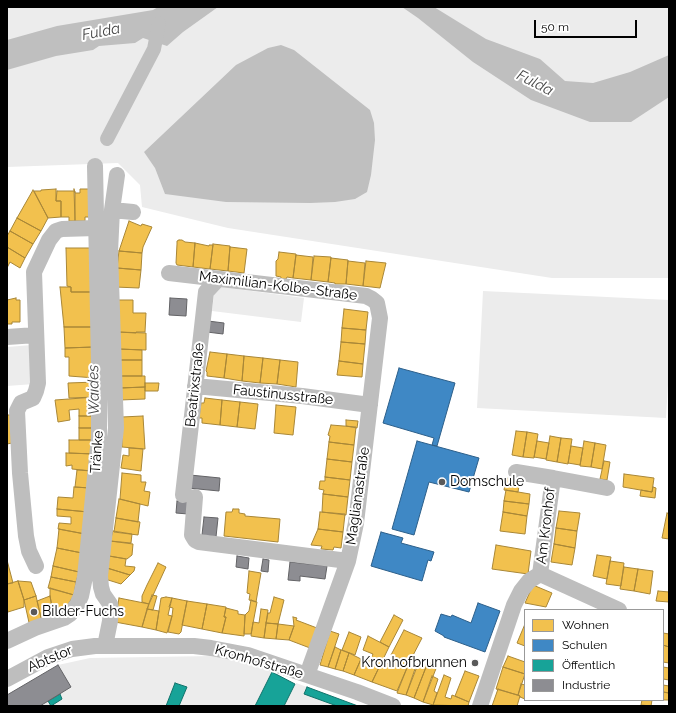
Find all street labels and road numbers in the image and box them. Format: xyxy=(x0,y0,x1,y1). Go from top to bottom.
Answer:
street label: Maximilian-Kolbe-Straße xyxy=(198,268,358,304)
street label: Beatrixstraße xyxy=(182,342,208,428)
street label: Faustinusstraße xyxy=(232,381,334,409)
street label: Tränke xyxy=(87,430,107,474)
street label: Maglianastraße xyxy=(343,446,373,546)
street label: Am Kronhof xyxy=(533,487,559,565)
street label: Kronhofstraße xyxy=(213,641,305,683)
street label: Abtstor xyxy=(25,642,75,676)

